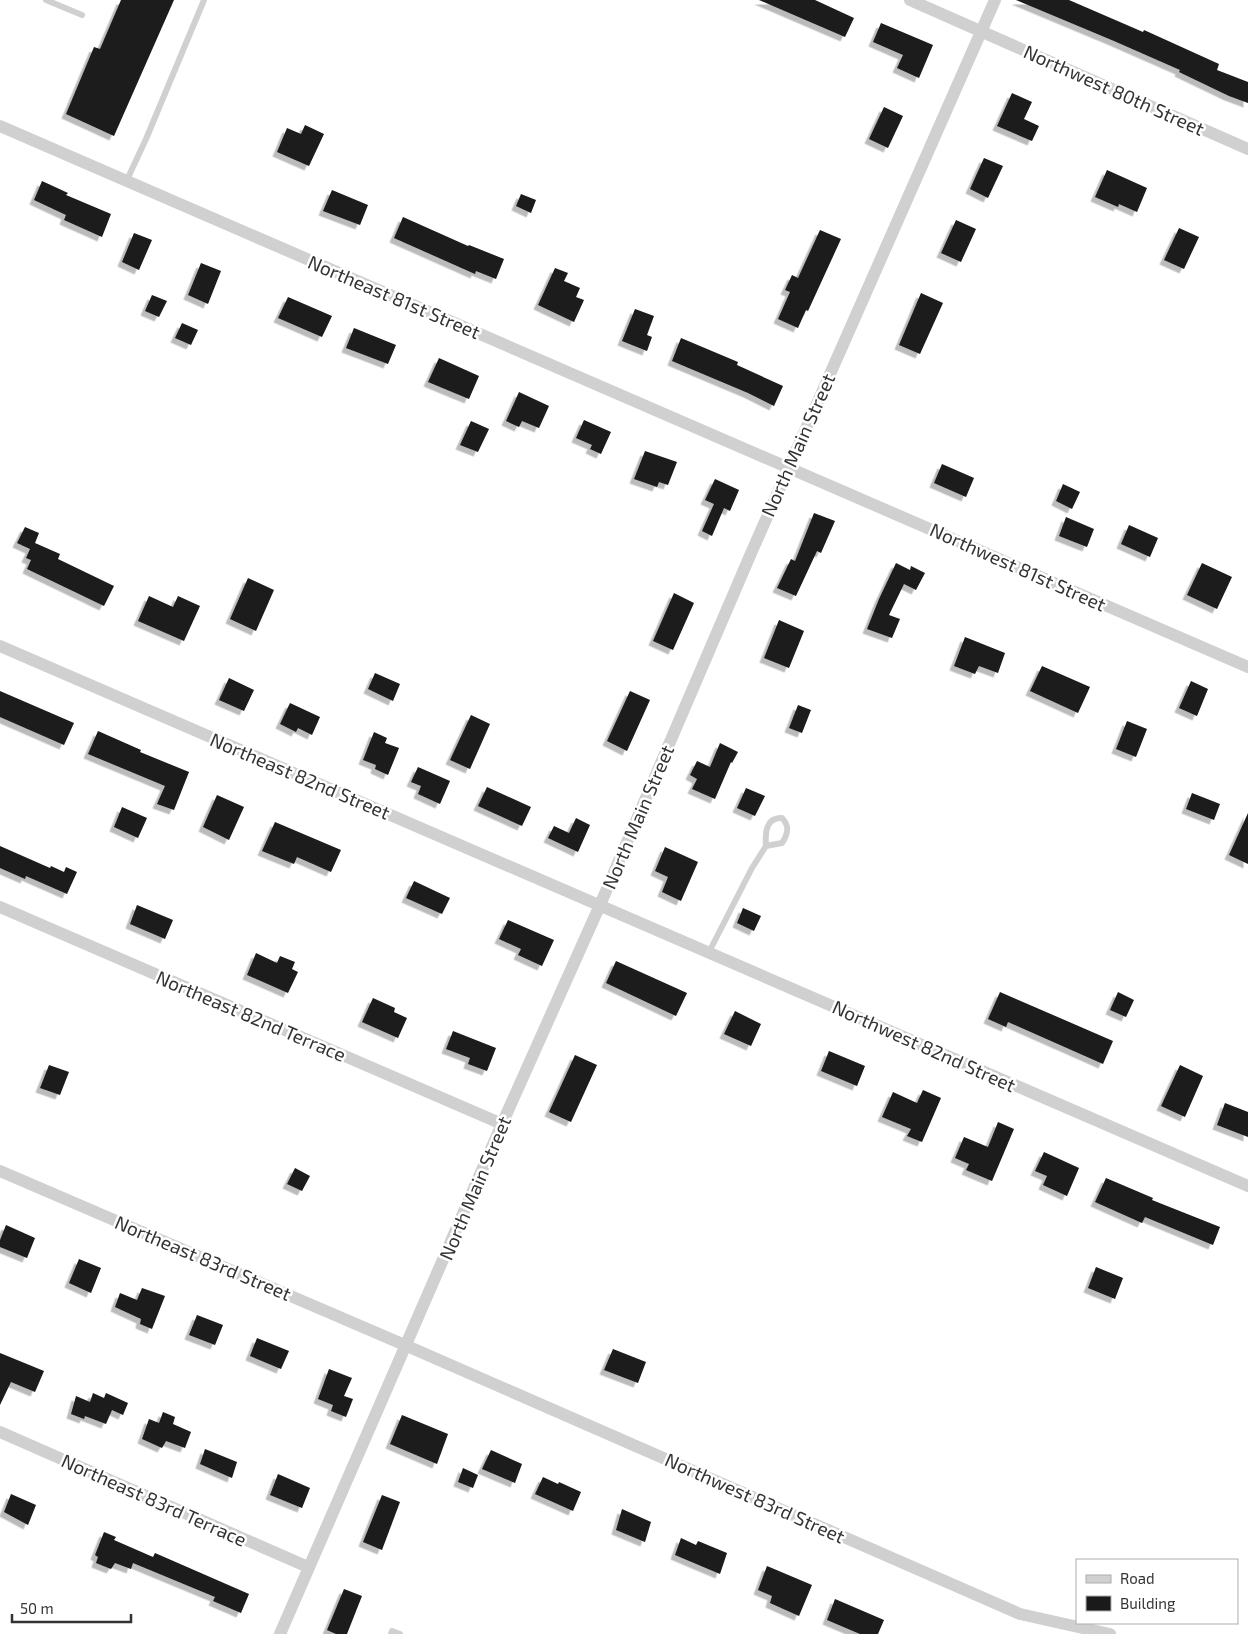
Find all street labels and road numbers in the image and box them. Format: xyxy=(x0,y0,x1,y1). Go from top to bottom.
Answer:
street label: Northwest 80th Street xyxy=(1020,39,1208,140)
street label: Northeast 81st Street xyxy=(305,250,484,343)
street label: North Main Street xyxy=(756,370,839,520)
street label: Northwest 81st Street xyxy=(927,517,1110,616)
street label: Northeast 82nd Street xyxy=(207,727,394,824)
street label: North Main Street xyxy=(597,741,678,892)
street label: Northeast 82nd Terrace xyxy=(153,965,350,1066)
street label: Northwest 82nd Street xyxy=(829,995,1019,1096)
street label: North Main Street xyxy=(434,1112,515,1263)
street label: Northeast 83rd Street xyxy=(112,1210,295,1305)
street label: Northwest 83rd Street xyxy=(662,1447,849,1548)
street label: Northeast 83rd Terrace xyxy=(58,1448,250,1551)

